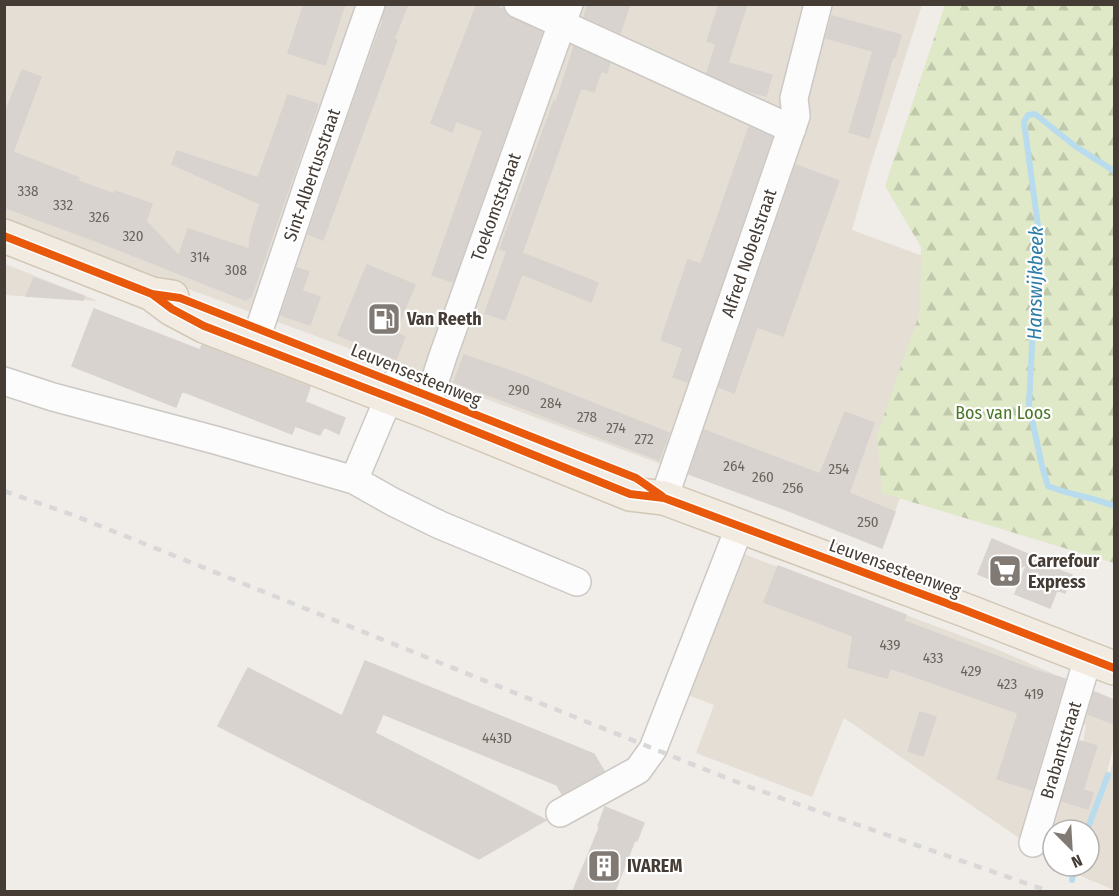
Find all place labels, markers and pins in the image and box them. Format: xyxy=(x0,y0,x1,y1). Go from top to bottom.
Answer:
fuel station icon: Van Reeth xyxy=(366,301,402,337)
place label: Van Reeth xyxy=(406,308,482,330)
place label: Carrefour Express xyxy=(1028,550,1100,593)
supermarket icon: Carrefour Express xyxy=(987,553,1023,589)
building icon: IVAREM xyxy=(586,848,622,884)
place label: IVAREM xyxy=(627,855,682,877)

